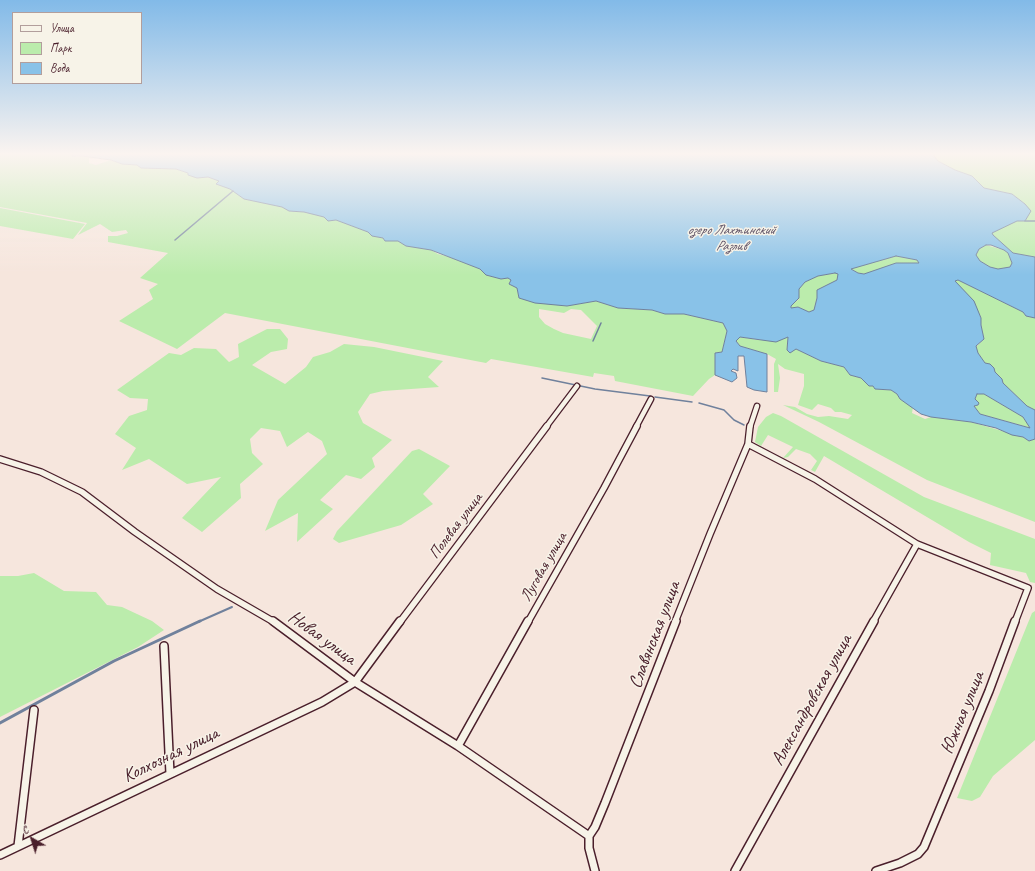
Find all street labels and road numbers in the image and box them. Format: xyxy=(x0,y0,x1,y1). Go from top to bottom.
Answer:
street label: Полевая улица xyxy=(425,489,487,563)
street label: Луговая улица xyxy=(516,529,572,605)
street label: Славянская улица xyxy=(624,578,686,692)
street label: Новая улица xyxy=(284,606,360,670)
street label: Александровская улица xyxy=(767,630,857,770)
street label: Южная улица xyxy=(936,669,990,757)
street label: Колхозная улица xyxy=(119,722,223,788)

